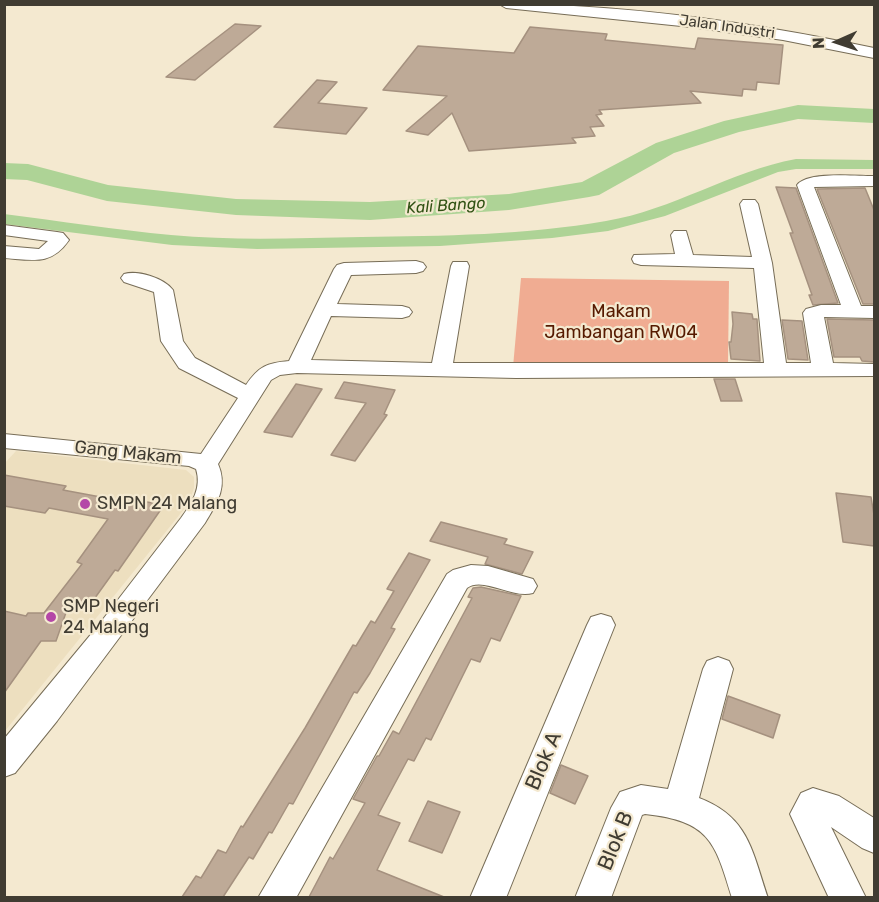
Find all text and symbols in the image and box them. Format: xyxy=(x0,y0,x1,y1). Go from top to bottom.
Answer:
street label: Jalan Industri xyxy=(678,11,776,43)
north arrow xyxy=(807,12,867,72)
text: N xyxy=(809,37,828,49)
water label: Kali Bango xyxy=(406,194,486,218)
park label: Makam Jambangan RW04 xyxy=(544,301,698,344)
street label: Gang Makam xyxy=(73,437,183,469)
place label: SMPN 24 Malang xyxy=(97,493,237,515)
marker: SMPN 24 Malang xyxy=(78,497,92,511)
place label: SMP Negeri 24 Malang xyxy=(63,596,159,638)
marker: SMP Negeri 24 Malang xyxy=(44,610,58,624)
street label: Blok A xyxy=(520,728,568,794)
street label: Blok B xyxy=(593,808,639,874)

